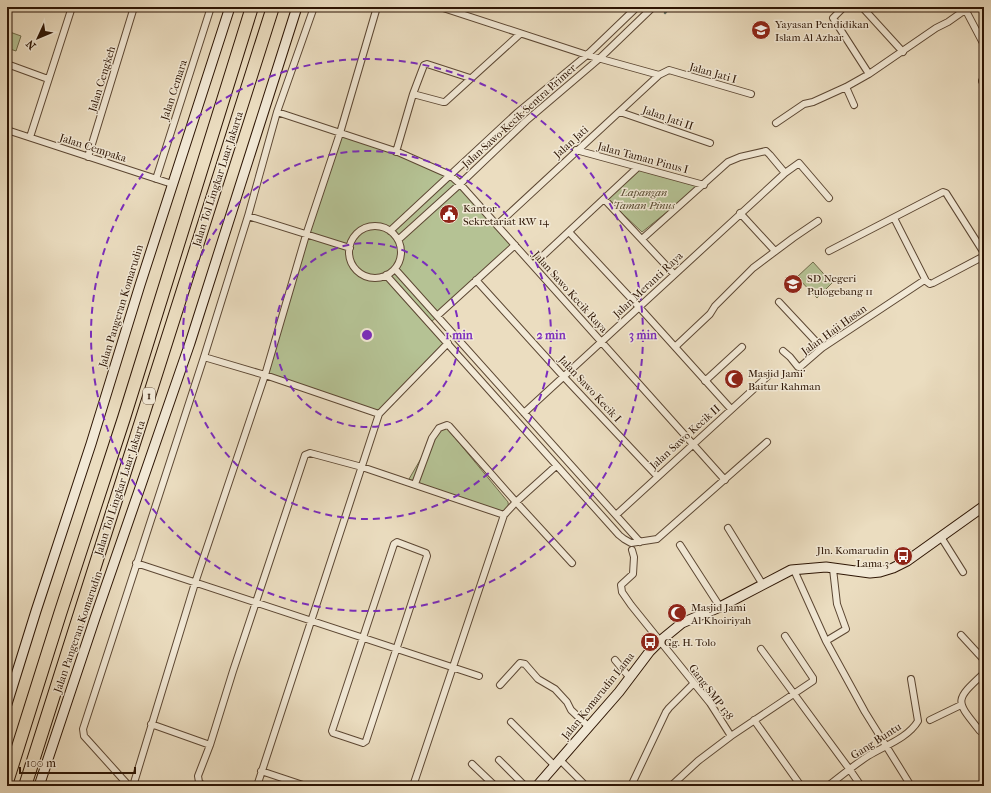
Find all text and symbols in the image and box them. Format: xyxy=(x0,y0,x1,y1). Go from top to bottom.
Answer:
north arrow xyxy=(18,18,58,58)
place label: Yayasan Pendidikan Islam Al Azhar xyxy=(774,18,870,44)
school or university icon: Yayasan Pendidikan Islam Al Azhar xyxy=(750,19,772,41)
text: N xyxy=(23,37,39,52)
street label: Jalan Cengkeh xyxy=(86,44,118,114)
street label: Jalan Cemara xyxy=(158,57,190,123)
street label: Jalan Jati I xyxy=(687,60,739,86)
street label: Jalan Sawo Kecik Sentra Primer xyxy=(459,61,579,171)
street label: Jalan Jati II xyxy=(640,103,696,133)
street label: Jalan Tol Lingkar Luar Jakarta xyxy=(190,109,246,249)
street label: Jalan Jati xyxy=(550,123,592,162)
street label: Jalan Cempaka xyxy=(57,131,129,165)
street label: Jalan Taman Pinus I xyxy=(595,139,691,177)
park label: Lapangan Taman Pinus xyxy=(613,186,675,212)
place label: Kantor Sekretariat RW 14 xyxy=(463,202,550,228)
public building icon: Kantor Sekretariat RW 14 xyxy=(438,203,460,225)
street label: Jalan Pangeran Komarudin xyxy=(96,242,146,370)
street label: Jalan Sawo Kecik Raya xyxy=(529,248,611,336)
street label: Jalan Meranti Raya xyxy=(610,249,686,321)
place label: SD Negeri Pulogebang 11 xyxy=(807,272,873,298)
school or university icon: SD Negeri Pulogebang 11 xyxy=(782,273,804,295)
street label: Jalan Haji Hasan xyxy=(798,302,870,359)
centre of rings xyxy=(360,328,374,342)
text: 1 min xyxy=(445,328,474,342)
text: 2 min xyxy=(536,328,567,342)
text: 3 min xyxy=(629,328,658,343)
street label: Jalan Sawo Kecik I xyxy=(555,352,625,425)
place label: Masjid Jami' Baitur Rahman xyxy=(748,367,821,393)
mosque icon: Masjid Jami' Baitur Rahman xyxy=(723,368,745,390)
road number: 1 xyxy=(143,388,155,404)
street label: Jalan Sawo Kecik II xyxy=(646,401,723,473)
street label: Jalan Tol Lingkar Luar Jakarta xyxy=(92,418,148,558)
place label: Jln. Komarudin Lama 3 xyxy=(816,544,890,570)
bus stop icon: Jln. Komarudin Lama 3 xyxy=(892,545,914,567)
street label: Jalan Pangeran Komarudin xyxy=(51,569,105,695)
place label: Masjid Jami Al Khoiriyah xyxy=(690,601,752,627)
mosque icon: Masjid Jami Al Khoiriyah xyxy=(666,602,688,624)
bus stop icon: Gg. H. Tolo xyxy=(639,631,661,653)
place label: Gg. H. Tolo xyxy=(664,636,716,649)
street label: Jalan Komarudin Lama xyxy=(558,649,638,743)
street label: Gang SMP 138 xyxy=(686,662,736,722)
street label: Gang Buntu xyxy=(848,720,904,762)
scale bar xyxy=(20,749,135,775)
text: 100 m xyxy=(26,756,56,770)

